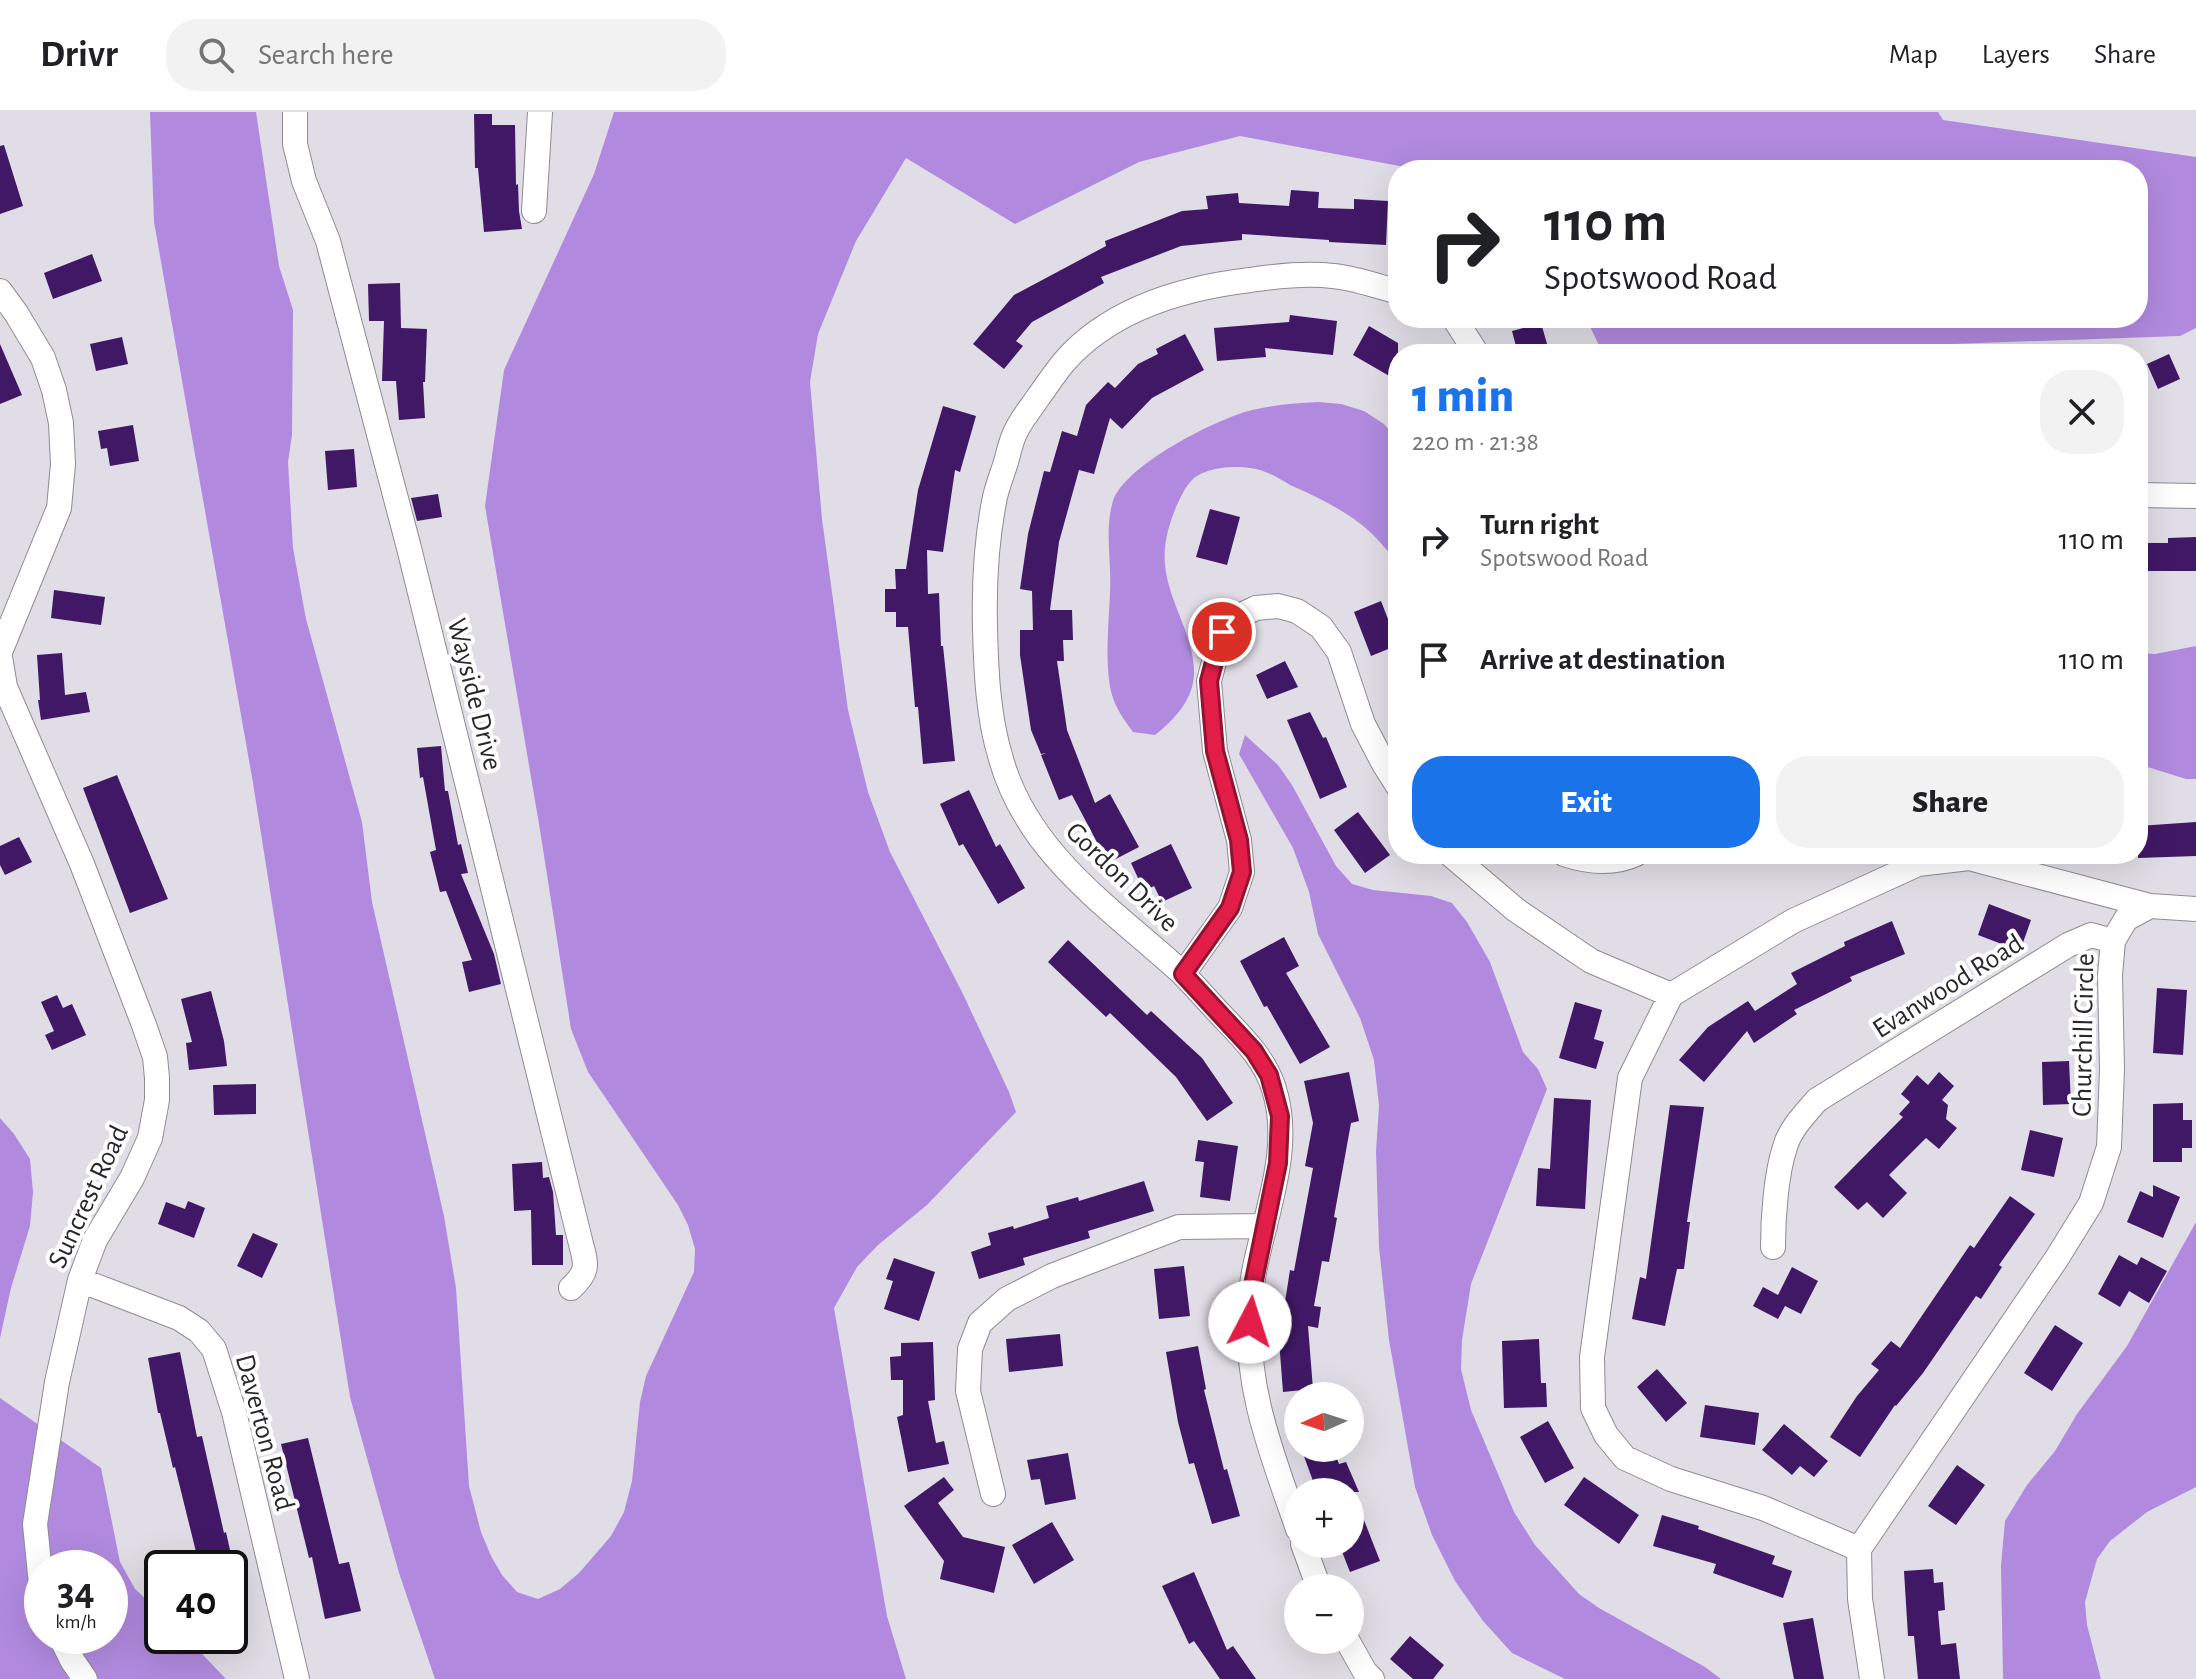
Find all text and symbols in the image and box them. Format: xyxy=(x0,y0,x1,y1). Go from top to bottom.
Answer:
search box xyxy=(166,19,726,91)
icon: search xyxy=(194,33,238,77)
text: Drivr xyxy=(40,36,118,74)
text: Search here xyxy=(258,40,394,70)
text: Map xyxy=(1889,41,1938,69)
text: Layers xyxy=(1982,41,2050,69)
text: Share xyxy=(2094,41,2156,69)
icon: right xyxy=(1412,192,1516,296)
text: 110 m xyxy=(1544,195,1667,251)
text: Spotswood Road xyxy=(1544,260,1777,296)
button: close xyxy=(2040,370,2124,454)
text: 1 min xyxy=(1412,373,1514,421)
text: 220 m · 21:38 xyxy=(1412,429,1539,455)
text: Turn right xyxy=(1480,510,1599,540)
icon: right xyxy=(1412,518,1456,562)
text: 110 m xyxy=(2059,525,2124,555)
text: Spotswood Road xyxy=(1480,545,1648,571)
pin xyxy=(1188,598,1256,666)
icon: arrive xyxy=(1200,610,1244,654)
street label: Wayside Drive xyxy=(442,616,506,773)
icon: arrive xyxy=(1412,638,1456,682)
text: Arrive at destination xyxy=(1480,645,1726,675)
text: 110 m xyxy=(2059,645,2124,675)
button: Exit xyxy=(1412,756,1760,848)
button: Share xyxy=(1776,756,2124,848)
street label: Gordon Drive xyxy=(1060,817,1183,938)
street label: Evanwood Road xyxy=(1868,929,2028,1044)
street label: Churchill Circle xyxy=(2069,953,2099,1117)
street label: Suncrest Road xyxy=(44,1121,134,1272)
position arrow xyxy=(1208,1280,1292,1364)
street label: Daverton Road xyxy=(230,1351,298,1514)
north arrow xyxy=(1284,1382,1364,1462)
map controls xyxy=(1284,1382,1364,1654)
button: + xyxy=(1284,1478,1364,1558)
speed limit sign: 40 xyxy=(144,1550,248,1654)
text: 34 xyxy=(57,1572,95,1612)
button: − xyxy=(1284,1574,1364,1654)
text: km/h xyxy=(55,1612,97,1632)

